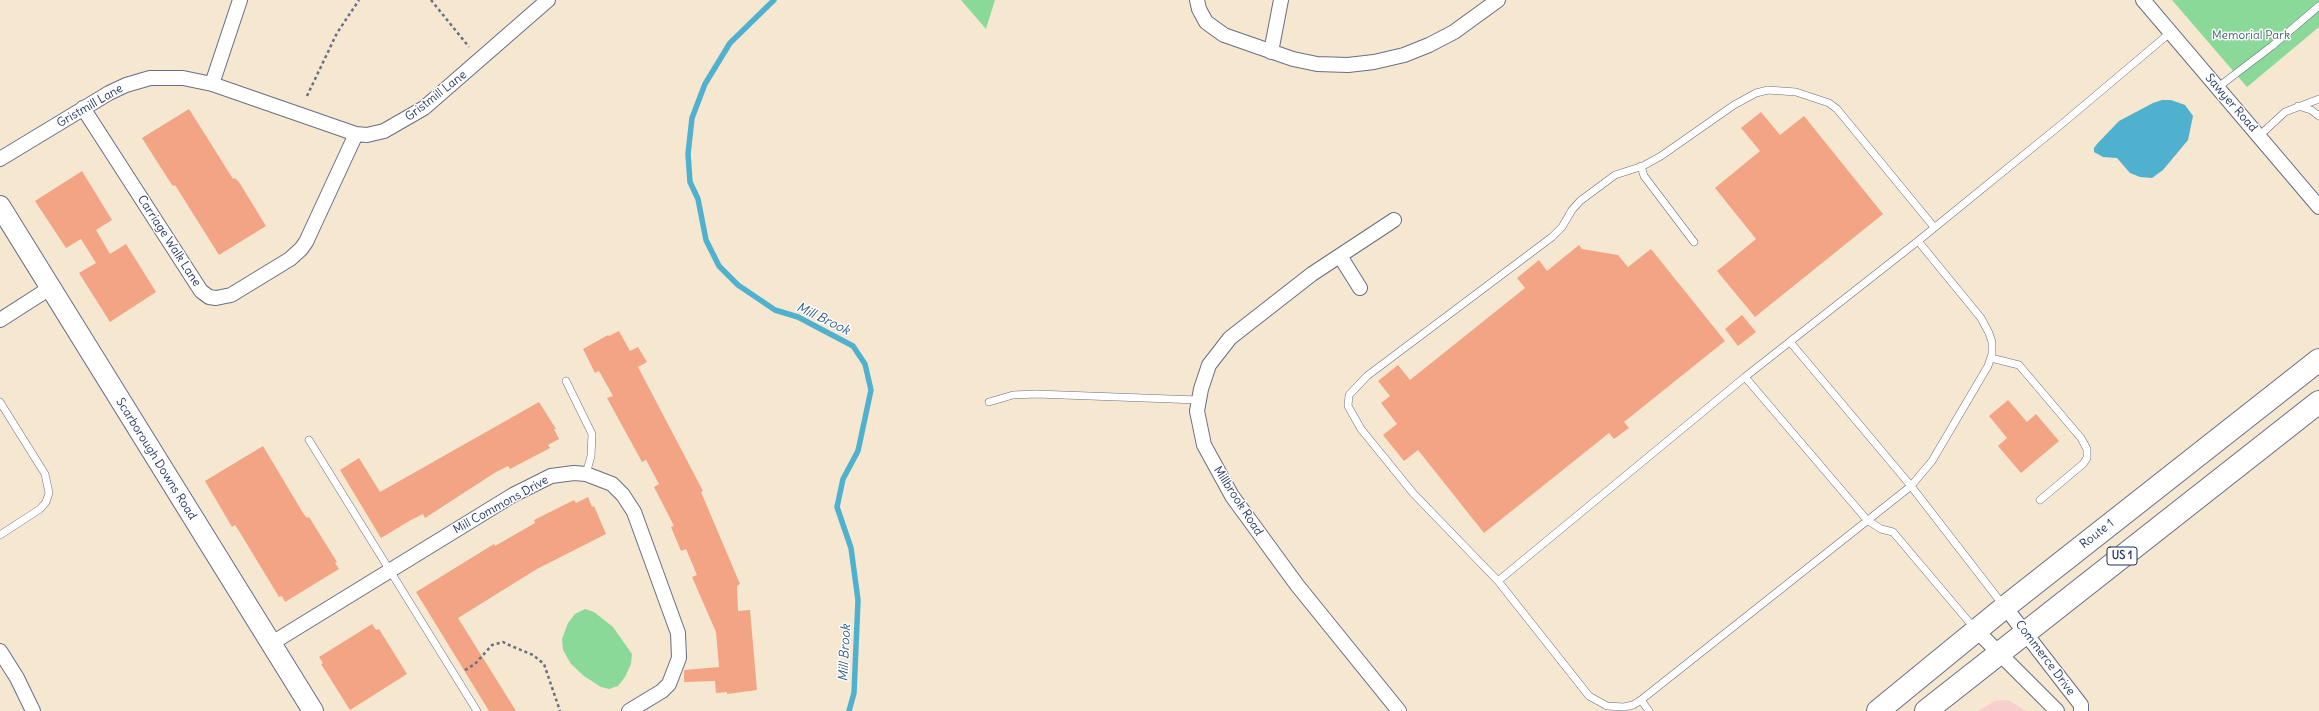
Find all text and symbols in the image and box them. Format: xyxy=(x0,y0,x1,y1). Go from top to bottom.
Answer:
park label: Memorial Park xyxy=(2212,29,2290,43)
street label: Gristmill Lane xyxy=(402,68,470,124)
street label: Sawyer Road xyxy=(2202,71,2260,135)
street label: Gristmill Lane xyxy=(54,81,126,131)
street label: Carriage Walk Lane xyxy=(134,193,204,289)
water label: Mill Brook xyxy=(794,299,852,339)
street label: Scarborough Downs Road xyxy=(113,395,199,523)
street label: Millbrook Road xyxy=(1210,464,1266,538)
street label: Mill Commons Drive xyxy=(451,473,551,537)
street label: Route 1 xyxy=(2077,516,2117,552)
road number: US 1 xyxy=(2107,547,2137,565)
street label: Commerce Drive xyxy=(2012,618,2078,698)
water label: Mill Brook xyxy=(836,624,854,682)

